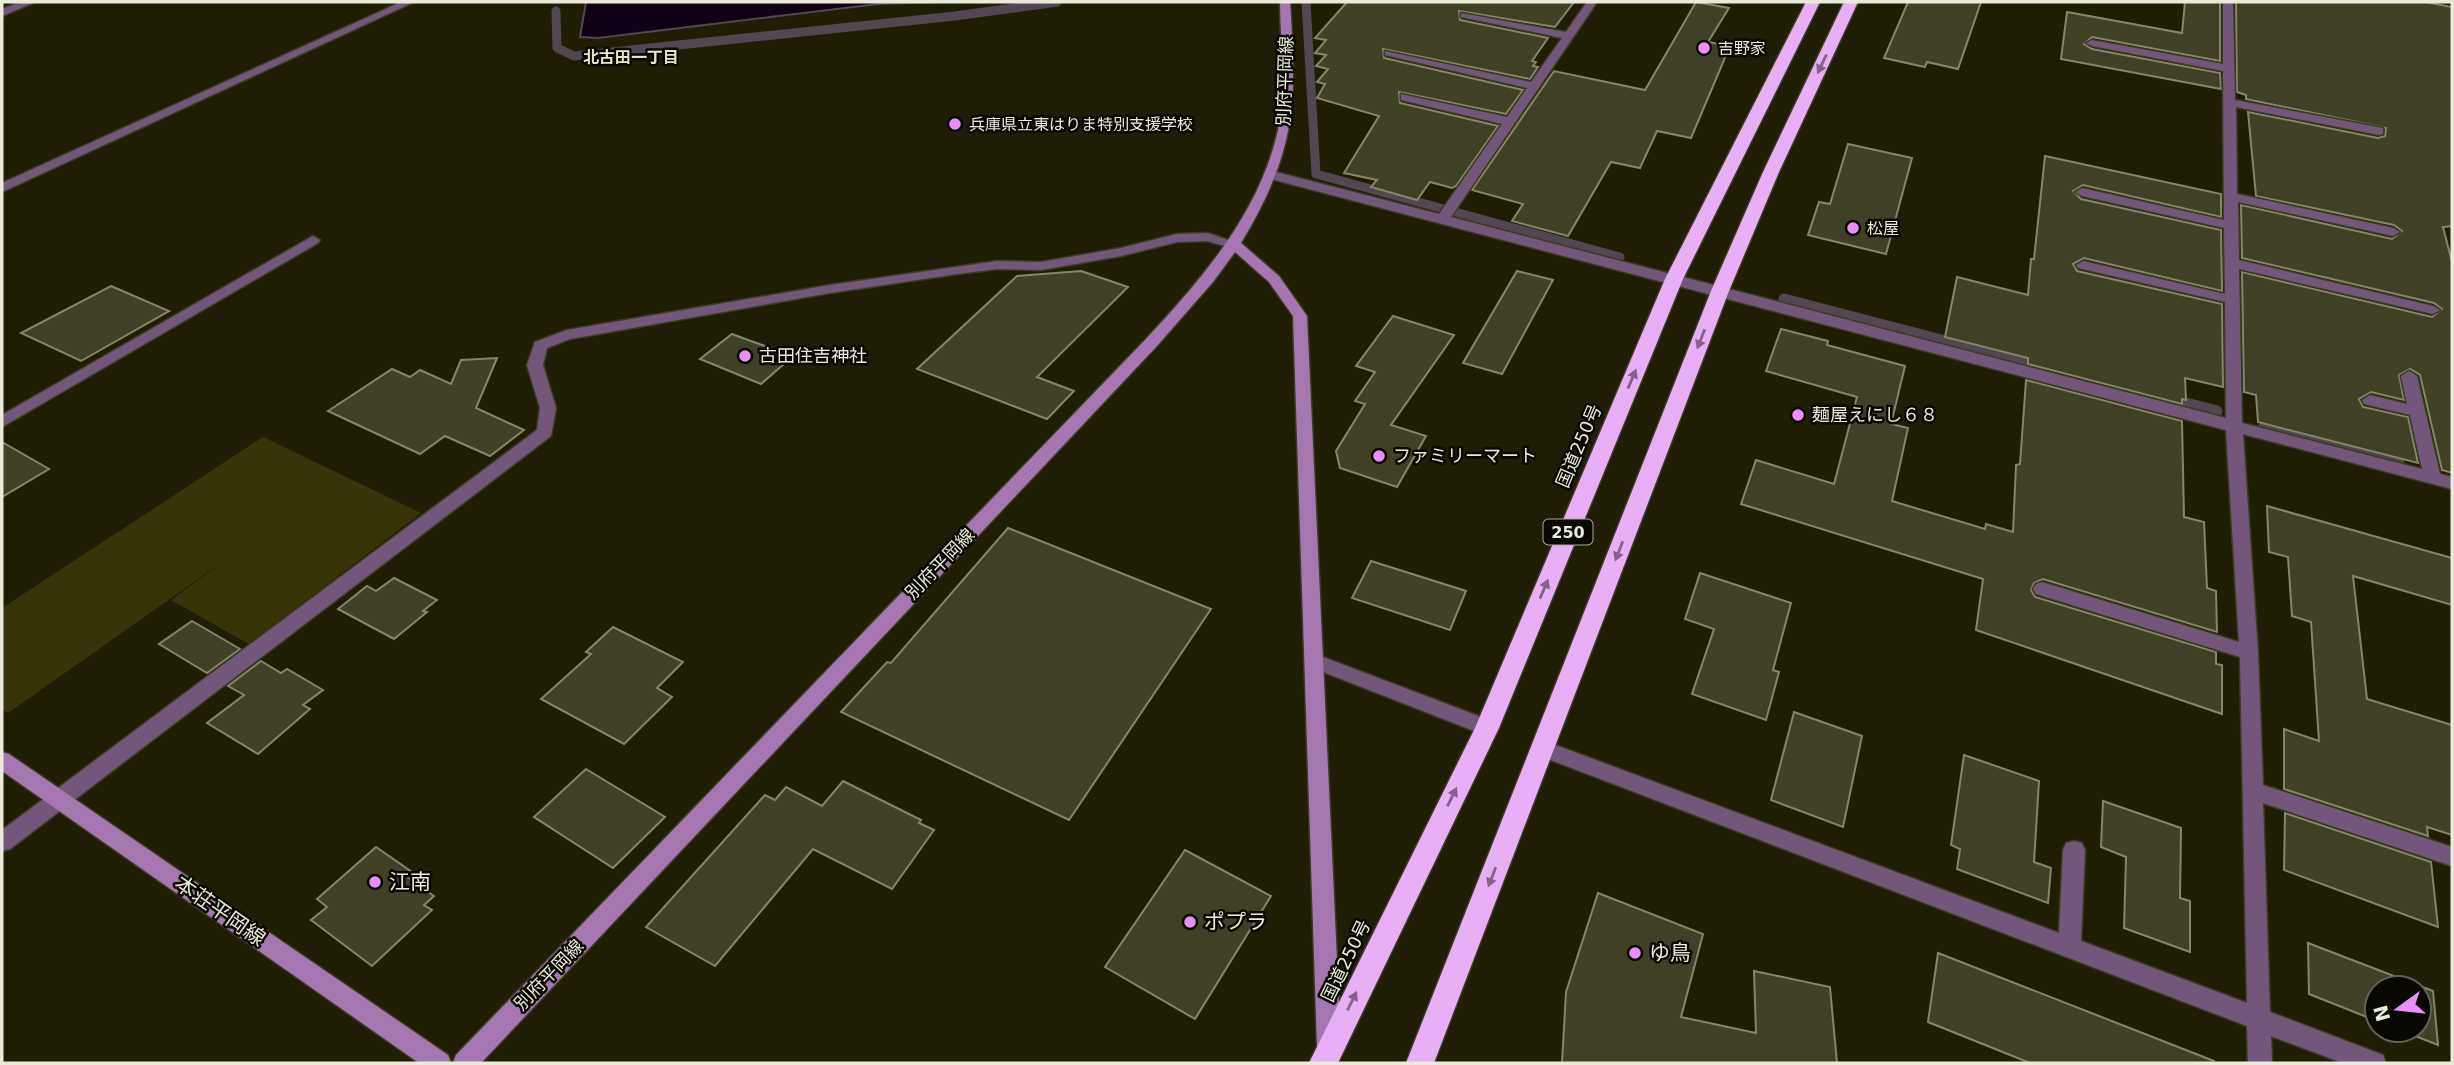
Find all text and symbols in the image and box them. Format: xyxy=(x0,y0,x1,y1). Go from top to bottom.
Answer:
street label: 別府平岡線 xyxy=(1272,36,1297,126)
place label: 吉野家 xyxy=(1718,39,1766,58)
marker: 吉野家 xyxy=(1696,40,1712,56)
district label: 北古田一丁目 xyxy=(583,48,679,67)
one-way arrow xyxy=(1816,53,1827,74)
place label: 兵庫県立東はりま特別支援学校 xyxy=(969,115,1193,134)
marker: 兵庫県立東はりま特別支援学校 xyxy=(947,116,963,132)
place label: 松屋 xyxy=(1867,219,1899,238)
marker: 松屋 xyxy=(1845,220,1861,236)
one-way arrow xyxy=(1695,329,1706,350)
place label: 古田住吉神社 xyxy=(759,345,867,366)
marker: 古田住吉神社 xyxy=(737,348,753,364)
one-way arrow xyxy=(1627,369,1638,390)
street label: 国道250号 xyxy=(1552,401,1605,491)
place label: 麺屋えにし６８ xyxy=(1812,404,1938,425)
marker: 麺屋えにし６８ xyxy=(1790,407,1806,423)
place label: ファミリーマート xyxy=(1393,445,1537,466)
marker: ファミリーマート xyxy=(1371,448,1387,464)
road number: 250 xyxy=(1544,520,1592,544)
street label: 別府平岡線 xyxy=(901,524,978,603)
one-way arrow xyxy=(1613,541,1624,562)
one-way arrow xyxy=(1539,579,1550,600)
one-way arrow xyxy=(1447,787,1458,807)
one-way arrow xyxy=(1486,867,1497,888)
place label: 江南 xyxy=(389,870,431,894)
street label: 本荘平岡線 xyxy=(170,871,270,951)
marker: 江南 xyxy=(367,874,383,890)
place label: ポプラ xyxy=(1204,910,1267,934)
marker: ポプラ xyxy=(1182,914,1198,930)
street label: 国道250号 xyxy=(1317,916,1374,1005)
street label: 別府平岡線 xyxy=(510,935,587,1014)
place label: ゆ鳥 xyxy=(1649,941,1691,965)
marker: ゆ鳥 xyxy=(1627,945,1643,961)
north arrow xyxy=(2363,974,2433,1044)
one-way arrow xyxy=(1346,991,1357,1011)
text: N xyxy=(2369,1003,2394,1024)

